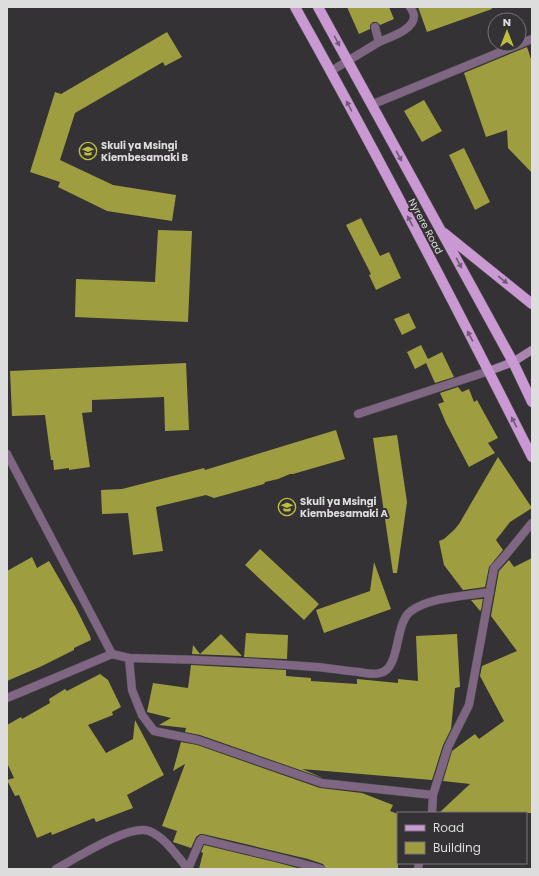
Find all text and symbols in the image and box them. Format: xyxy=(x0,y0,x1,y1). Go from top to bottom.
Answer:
north arrow xyxy=(487,12,527,52)
text: N xyxy=(503,14,511,30)
one-way arrow xyxy=(333,36,340,47)
one-way arrow xyxy=(346,100,353,112)
place label: Skuli ya Msingi Kiembesamaki B xyxy=(101,138,189,165)
school or university icon: Skuli ya Msingi Kiembesamaki B xyxy=(78,141,98,161)
one-way arrow xyxy=(395,150,402,161)
street label: Nyrere Road xyxy=(405,196,447,257)
one-way arrow xyxy=(407,215,413,227)
one-way arrow xyxy=(455,258,462,269)
one-way arrow xyxy=(497,276,508,285)
one-way arrow xyxy=(467,330,474,342)
one-way arrow xyxy=(511,417,518,428)
place label: Skuli ya Msingi Kiembesamaki A xyxy=(300,494,389,521)
school or university icon: Skuli ya Msingi Kiembesamaki A xyxy=(277,497,297,517)
legend xyxy=(397,812,527,864)
text: Road xyxy=(433,819,464,836)
text: Building xyxy=(433,839,481,856)

